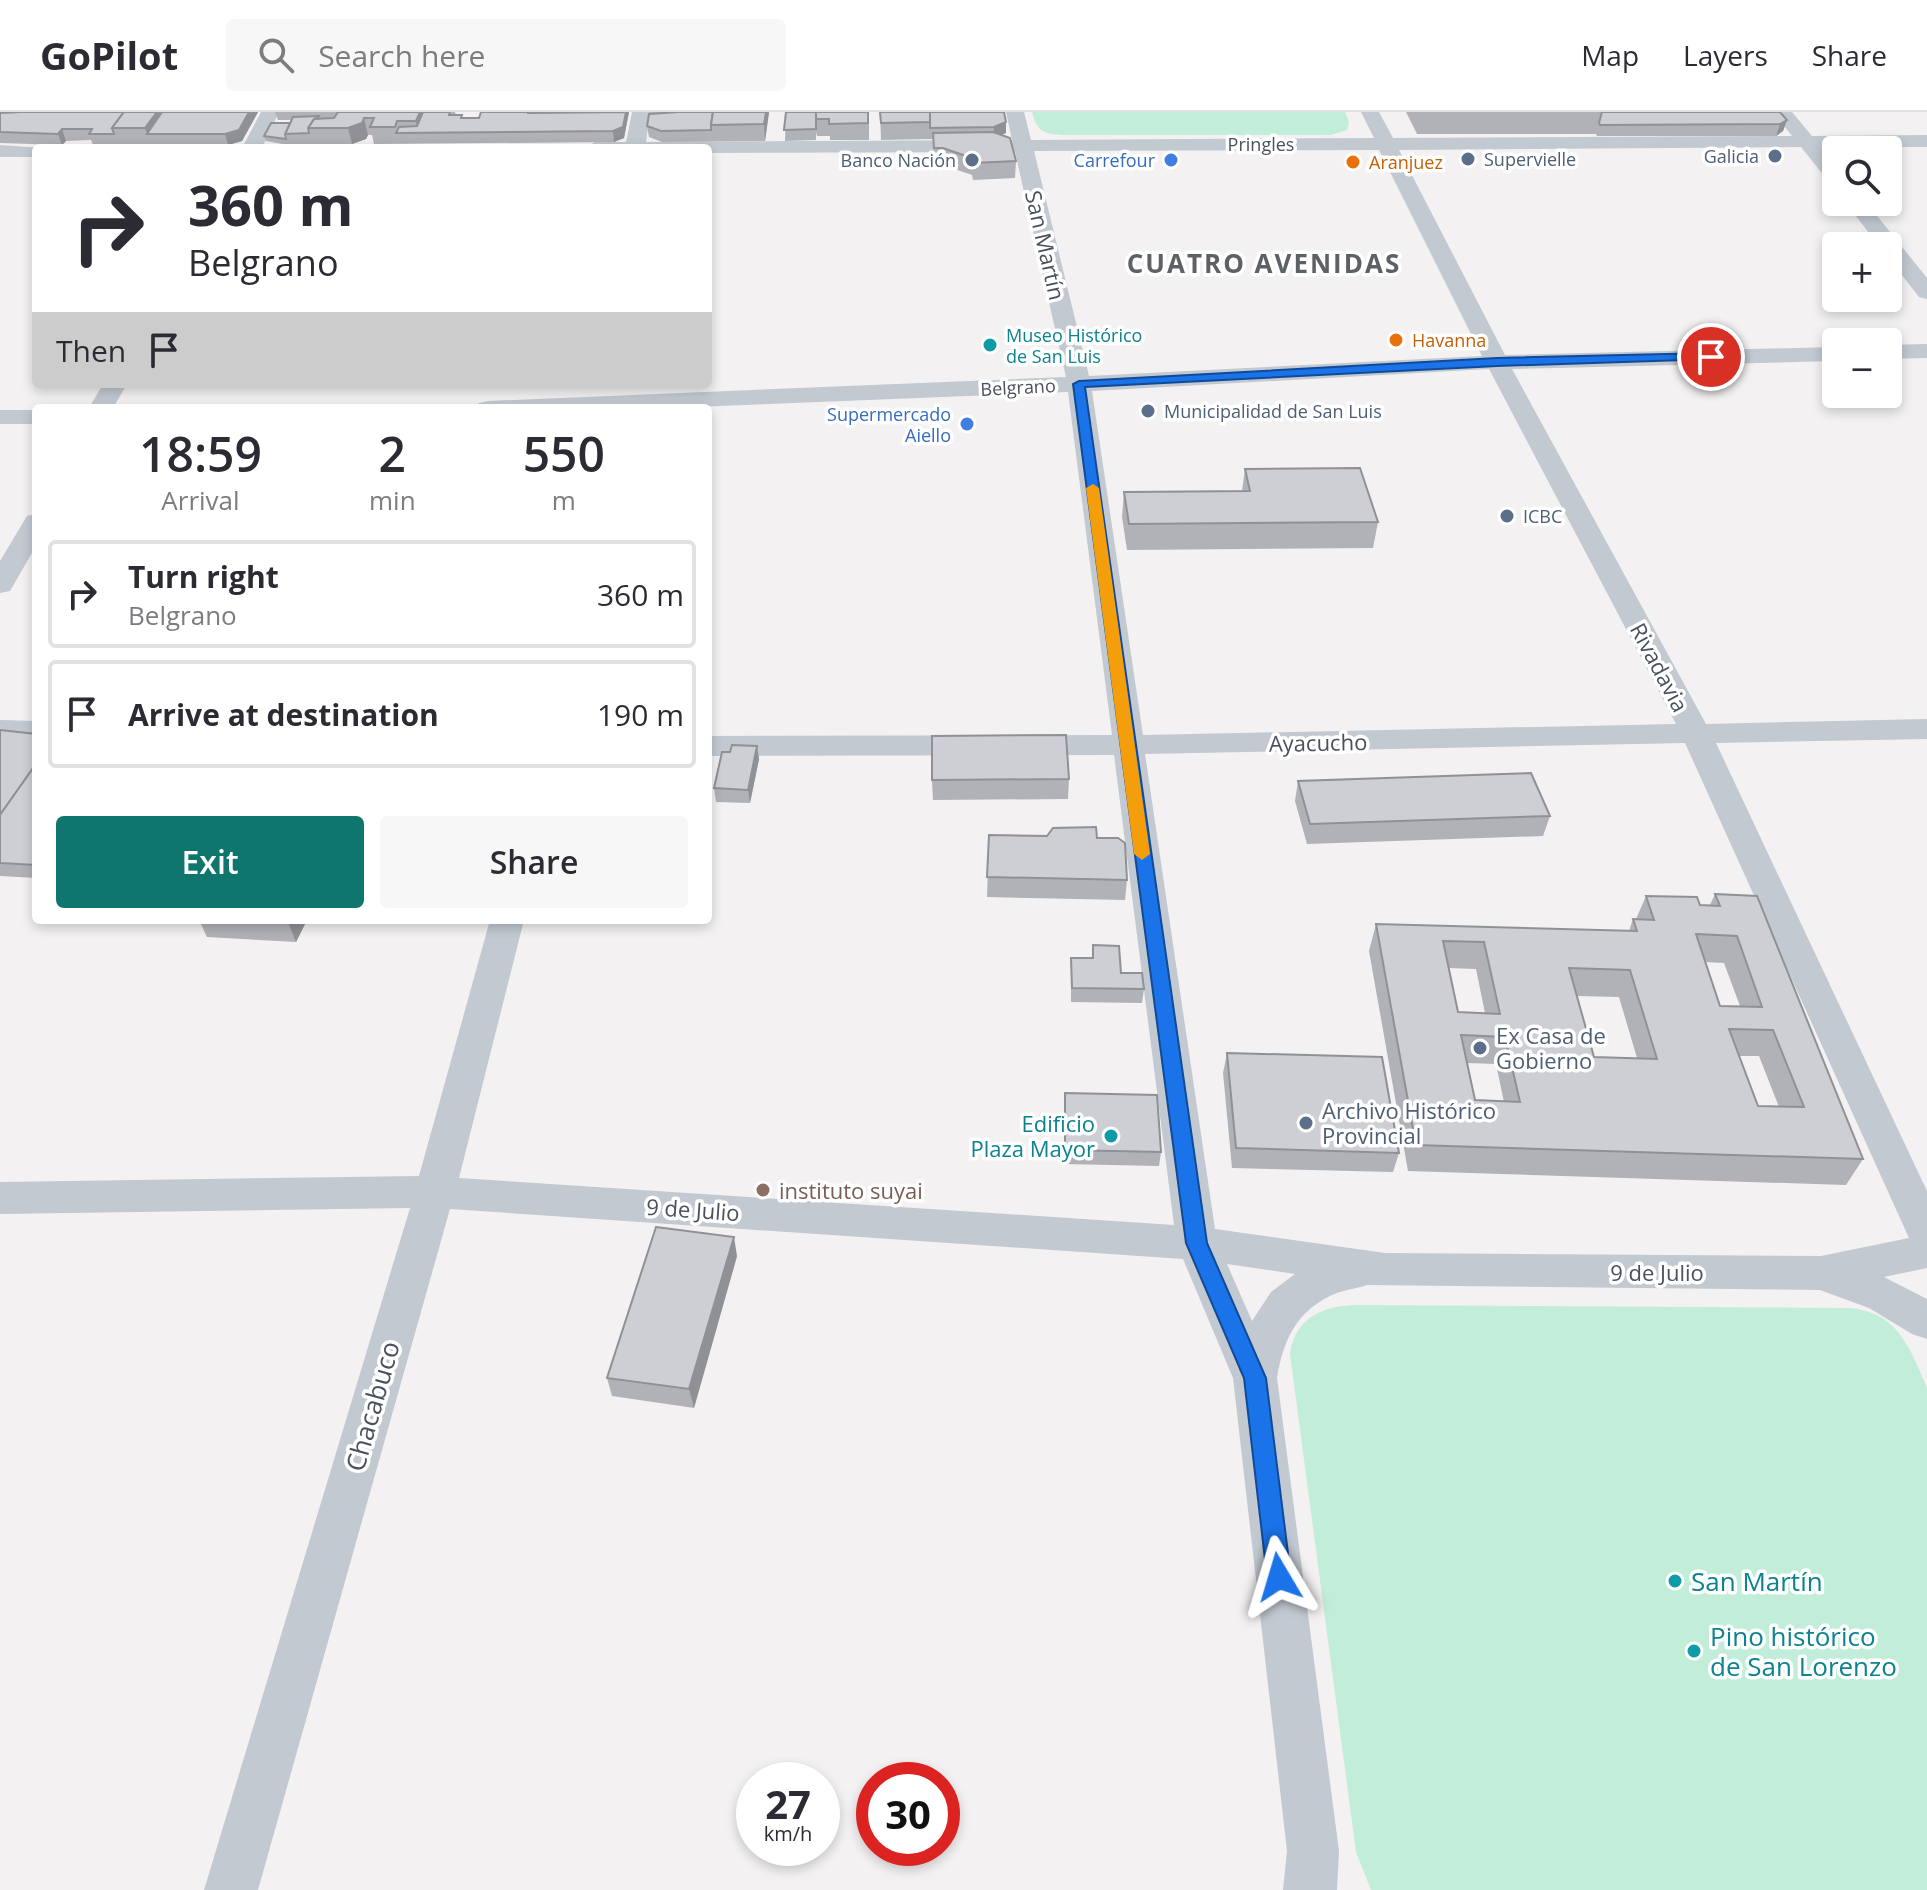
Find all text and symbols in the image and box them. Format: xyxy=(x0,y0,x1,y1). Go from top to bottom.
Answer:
search box xyxy=(226,19,786,91)
text: GoPilot xyxy=(40,29,178,81)
icon: search xyxy=(254,33,298,77)
text: Search here xyxy=(318,35,485,76)
text: Map xyxy=(1581,36,1639,74)
text: Layers xyxy=(1683,36,1768,74)
text: Share xyxy=(1812,36,1887,74)
street label: Pringles xyxy=(1228,132,1294,156)
map controls xyxy=(1822,136,1902,408)
button: search xyxy=(1822,136,1902,216)
place label: Galicia xyxy=(1704,144,1759,168)
place label: Supervielle xyxy=(1484,147,1576,171)
marker: Galicia xyxy=(1766,147,1784,165)
place label: Banco Nación xyxy=(841,148,956,172)
place label: Carrefour xyxy=(1074,148,1156,172)
place label: Aranjuez xyxy=(1369,150,1443,174)
marker: Supervielle xyxy=(1459,150,1477,168)
marker: Banco Nación xyxy=(963,151,981,169)
marker: Carrefour xyxy=(1162,151,1180,169)
marker: Aranjuez xyxy=(1344,153,1362,171)
text: 360 m xyxy=(188,166,354,242)
icon: right xyxy=(56,176,160,280)
street label: San Martín xyxy=(1019,187,1073,303)
button: + xyxy=(1822,232,1902,312)
text: Belgrano xyxy=(188,238,339,287)
district label: CUATRO AVENIDAS xyxy=(1127,245,1401,281)
place label: Museo Histórico de San Luis xyxy=(1006,323,1142,368)
pin xyxy=(1677,323,1745,391)
icon: arrive xyxy=(142,328,186,372)
place label: Havanna xyxy=(1412,328,1486,352)
button: − xyxy=(1822,328,1902,408)
text: Then xyxy=(56,330,126,371)
marker: Havanna xyxy=(1387,331,1405,349)
icon: arrive xyxy=(1689,335,1733,379)
marker: Museo Histórico de San Luis xyxy=(981,336,999,354)
street label: Belgrano xyxy=(980,373,1056,401)
place label: Municipalidad de San Luis xyxy=(1164,399,1382,423)
place label: Supermercado Aiello xyxy=(827,402,951,447)
marker: Municipalidad de San Luis xyxy=(1139,402,1157,420)
marker: Supermercado Aiello xyxy=(958,415,976,433)
text: 18:59 xyxy=(139,421,262,486)
text: 2 xyxy=(379,421,406,486)
text: 550 xyxy=(523,421,605,486)
text: Arrival xyxy=(161,482,240,518)
text: min xyxy=(369,482,416,518)
text: m xyxy=(552,482,576,518)
place label: ICBC xyxy=(1523,504,1562,528)
marker: ICBC xyxy=(1498,507,1516,525)
text: Turn right xyxy=(128,556,279,597)
icon: right xyxy=(60,572,104,616)
text: 360 m xyxy=(597,574,684,615)
text: Belgrano xyxy=(128,597,237,633)
street label: Rivadavia xyxy=(1624,617,1696,717)
icon: arrive xyxy=(60,692,104,736)
text: Arrive at destination xyxy=(128,694,439,735)
text: 190 m xyxy=(597,694,684,735)
street label: Ayacucho xyxy=(1269,726,1367,758)
button: Exit xyxy=(56,816,364,908)
button: Share xyxy=(380,816,688,908)
place label: Ex Casa de Gobierno xyxy=(1496,1020,1606,1075)
marker: Ex Casa de Gobierno xyxy=(1471,1039,1489,1057)
place label: Archivo Histórico Provincial xyxy=(1322,1095,1496,1150)
place label: Edificio Plaza Mayor xyxy=(970,1108,1095,1163)
marker: Archivo Histórico Provincial xyxy=(1297,1114,1315,1132)
marker: Edificio Plaza Mayor xyxy=(1102,1127,1120,1145)
place label: instituto suyai xyxy=(779,1175,923,1205)
marker: instituto suyai xyxy=(754,1181,772,1199)
street label: 9 de Julio xyxy=(645,1191,741,1227)
street label: 9 de Julio xyxy=(1610,1257,1704,1287)
street label: Chacabuco xyxy=(336,1337,408,1475)
position arrow xyxy=(1237,1535,1321,1619)
place label: San Martín xyxy=(1691,1563,1823,1599)
marker: San Martín xyxy=(1666,1572,1684,1590)
place label: Pino histórico de San Lorenzo xyxy=(1710,1618,1897,1684)
marker: Pino histórico de San Lorenzo xyxy=(1685,1642,1703,1660)
speed limit sign: 30 xyxy=(856,1762,960,1866)
text: 27 xyxy=(765,1776,811,1831)
text: km/h xyxy=(764,1820,812,1847)

